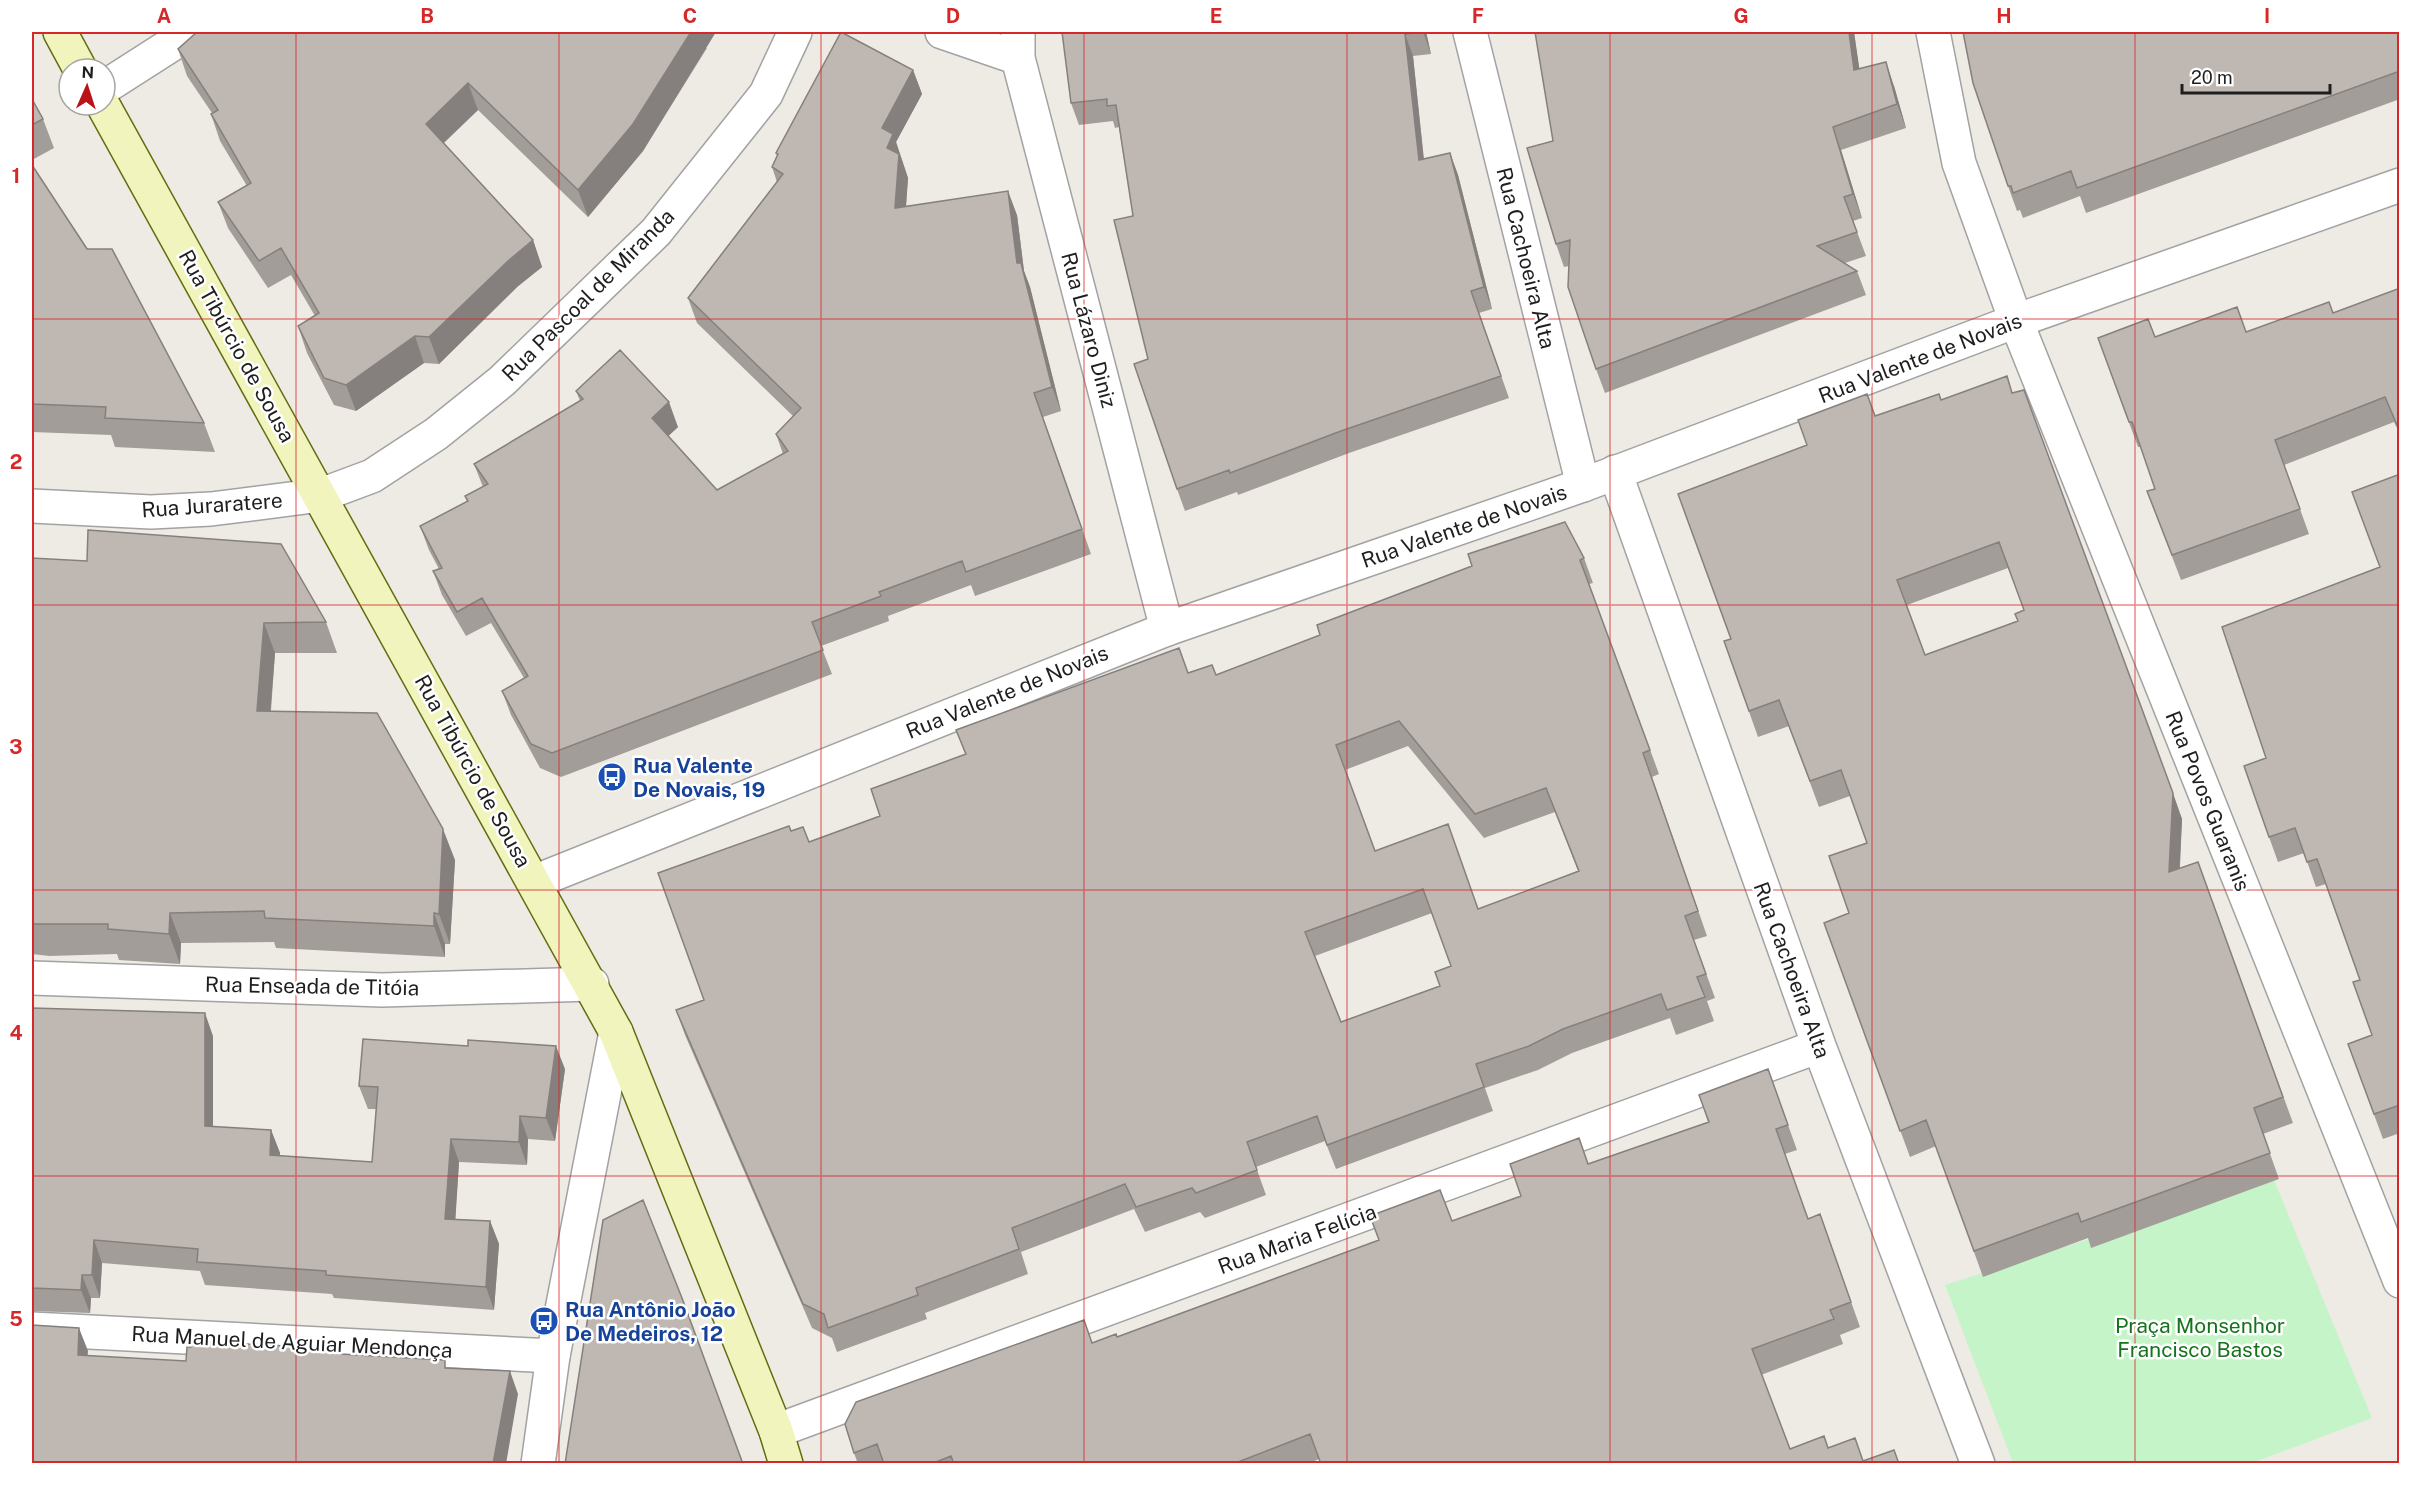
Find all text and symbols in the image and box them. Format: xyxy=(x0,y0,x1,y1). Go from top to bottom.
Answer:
text: A xyxy=(157,4,171,28)
text: B xyxy=(420,4,434,28)
text: C xyxy=(683,4,697,28)
text: D xyxy=(946,4,960,28)
text: E xyxy=(1210,4,1222,28)
text: F xyxy=(1472,4,1484,28)
text: G xyxy=(1733,4,1749,28)
text: H xyxy=(1996,4,2012,28)
text: I xyxy=(2264,4,2270,28)
north arrow xyxy=(57,57,117,117)
scale bar xyxy=(2182,57,2330,95)
text: N xyxy=(81,63,95,82)
text: 20 m xyxy=(2191,67,2233,88)
text: 1 xyxy=(12,164,20,188)
street label: Rua Cachoeira Alta xyxy=(1491,165,1561,351)
street label: Rua Pascoal de Miranda xyxy=(497,204,679,386)
street label: Rua Tibúrcio de Sousa xyxy=(174,245,300,447)
street label: Rua Lázaro Diniz xyxy=(1056,249,1122,411)
street label: Rua Valente de Novais xyxy=(1815,308,2025,408)
text: 2 xyxy=(10,450,22,474)
street label: Rua Valente de Novais xyxy=(1358,479,1570,573)
street label: Rua Juraratere xyxy=(141,488,283,522)
street label: Rua Valente de Novais xyxy=(902,640,1112,744)
street label: Rua Tibúrcio de Sousa xyxy=(410,670,536,872)
street label: Rua Povos Guaranis xyxy=(2160,707,2256,895)
text: 3 xyxy=(9,735,23,759)
place label: Rua Valente De Novais, 19 xyxy=(633,753,765,802)
bus stop icon: Rua Valente De Novais, 19 xyxy=(596,761,628,793)
street label: Rua Cachoeira Alta xyxy=(1748,878,1836,1062)
street label: Rua Enseada de Titóia xyxy=(205,972,419,1000)
text: 4 xyxy=(9,1021,23,1045)
street label: Rua Maria Felícia xyxy=(1214,1199,1380,1279)
place label: Rua Antônio João De Medeiros, 12 xyxy=(565,1297,736,1346)
bus stop icon: Rua Antônio João De Medeiros, 12 xyxy=(528,1305,560,1337)
text: 5 xyxy=(9,1307,23,1331)
park label: Praça Monsenhor Francisco Bastos xyxy=(2115,1313,2285,1362)
street label: Rua Manuel de Aguiar Mendonça xyxy=(131,1321,453,1363)

